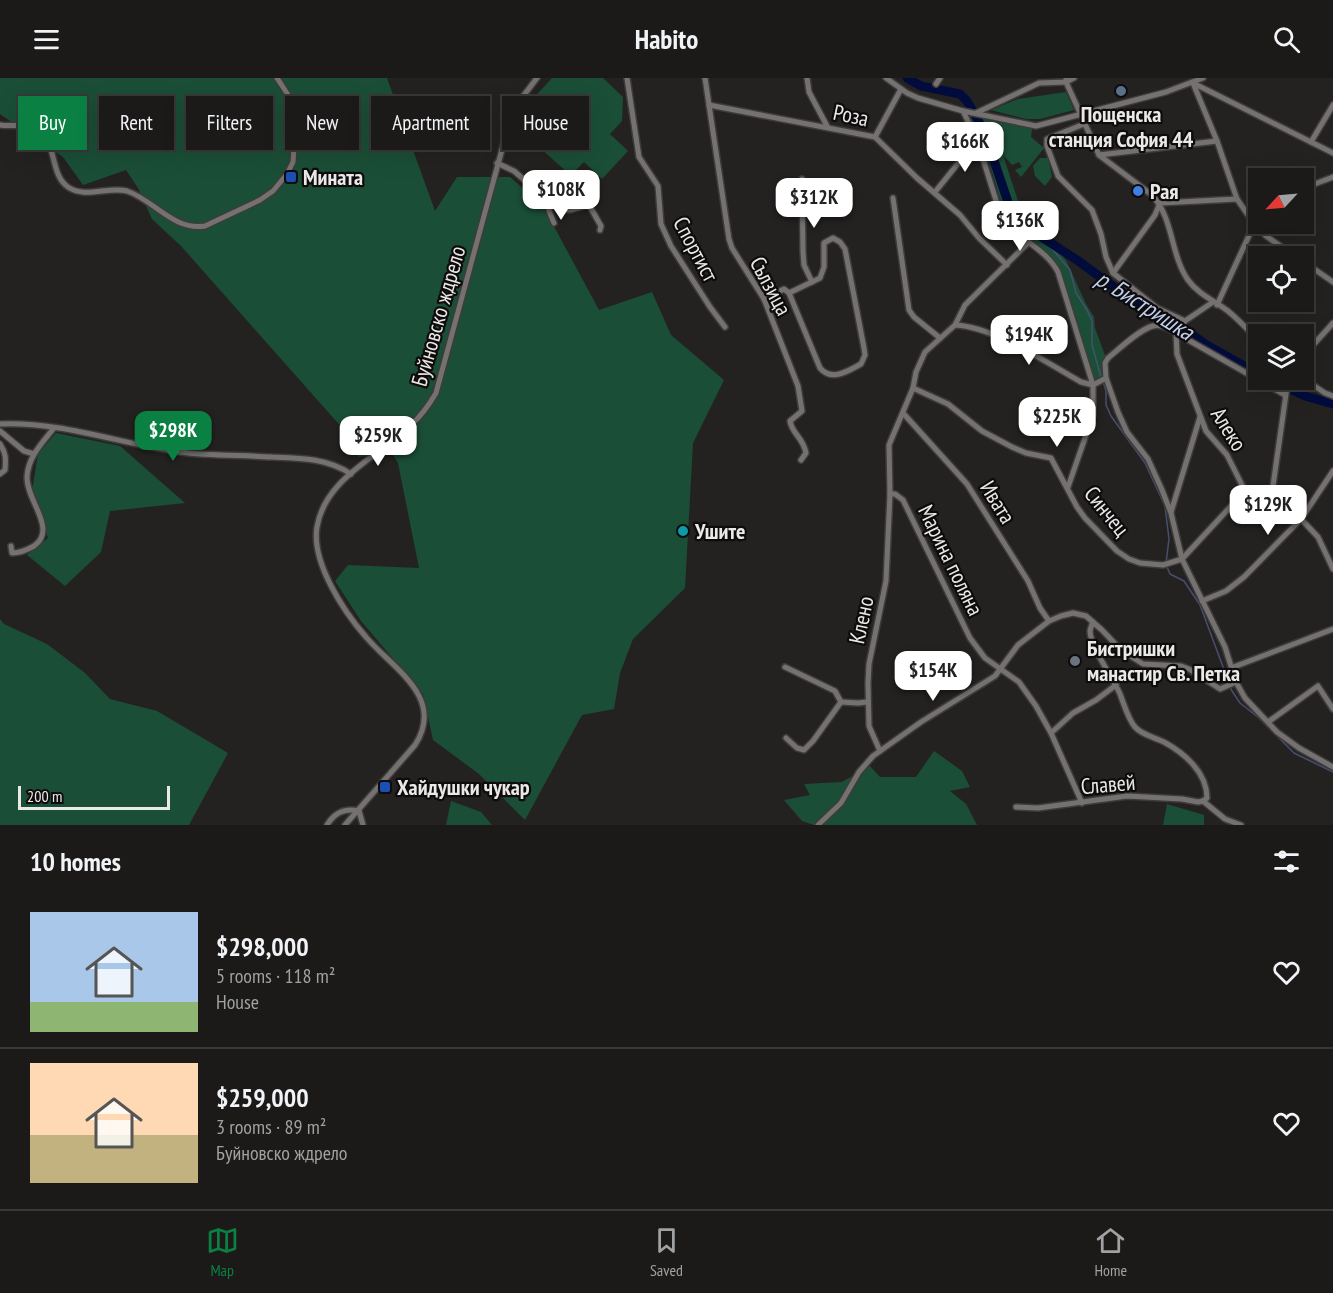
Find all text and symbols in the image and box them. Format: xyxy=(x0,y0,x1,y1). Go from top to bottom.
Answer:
text: Habito xyxy=(635,22,698,56)
icon: menu xyxy=(30,23,63,56)
icon: search xyxy=(1270,23,1303,56)
marker: Пощенска станция София 44 xyxy=(1114,84,1128,98)
chip: Buy xyxy=(18,96,87,150)
chip: Rent xyxy=(99,96,174,150)
chip: Filters xyxy=(186,96,273,150)
chip: New xyxy=(285,96,359,150)
chip: Apartment xyxy=(371,96,490,150)
chip: House xyxy=(502,96,589,150)
street label: Роза xyxy=(831,98,871,132)
place label: Пощенска станция София 44 xyxy=(1049,100,1194,153)
pin: $166K xyxy=(923,122,1007,173)
text: $166K xyxy=(941,128,989,154)
place label: Мината xyxy=(303,163,363,191)
north arrow xyxy=(1248,168,1314,234)
map controls xyxy=(1248,168,1314,390)
marker: Мината xyxy=(284,170,298,184)
pin: $108K xyxy=(519,170,603,221)
text: $108K xyxy=(537,176,585,202)
place label: Рая xyxy=(1150,177,1179,205)
pin: $312K xyxy=(772,178,856,229)
text: $312K xyxy=(790,184,838,210)
marker: Рая xyxy=(1131,184,1145,198)
pin: $136K xyxy=(978,201,1062,252)
text: $136K xyxy=(996,207,1044,233)
street label: Спортист xyxy=(667,212,725,287)
street label: Буйновско ждрело xyxy=(405,243,471,389)
button: locate xyxy=(1248,246,1314,312)
street label: Сълзица xyxy=(744,252,798,320)
water label: р. Бистришка xyxy=(1090,263,1201,348)
pin: $194K xyxy=(987,315,1071,366)
text: $194K xyxy=(1005,321,1053,347)
button: layers xyxy=(1248,324,1314,390)
pin: $225K xyxy=(1015,397,1099,448)
street label: Алеко xyxy=(1205,402,1253,456)
text: $225K xyxy=(1033,403,1081,429)
pin: $298K xyxy=(131,411,215,462)
pin: $259K xyxy=(336,416,420,467)
text: $298K xyxy=(149,417,197,443)
text: $259K xyxy=(354,422,402,448)
street label: Ивата xyxy=(974,475,1022,529)
street label: Синчец xyxy=(1078,480,1136,542)
pin: $129K xyxy=(1226,485,1310,536)
text: $129K xyxy=(1244,491,1292,517)
street label: Марина поляна xyxy=(912,500,990,620)
place label: Ушите xyxy=(694,517,745,545)
marker: Ушите xyxy=(676,524,690,538)
street label: Клено xyxy=(842,594,880,646)
place label: Бистришки манастир Св. Петка xyxy=(1087,634,1240,687)
pin: $154K xyxy=(891,651,975,702)
marker: Бистришки манастир Св. Петка xyxy=(1068,654,1082,668)
text: $154K xyxy=(909,657,957,683)
street label: Славей xyxy=(1080,768,1136,800)
place label: Хайдушки чукар xyxy=(397,773,530,801)
marker: Хайдушки чукар xyxy=(378,780,392,794)
scale bar xyxy=(18,783,170,810)
text: 200 m xyxy=(27,786,62,806)
text: 10 homes xyxy=(30,845,121,878)
icon: filters xyxy=(1270,845,1303,878)
text: $298,000 xyxy=(216,930,309,963)
icon: home xyxy=(78,936,150,1008)
icon: heart xyxy=(1270,956,1303,989)
text: 5 rooms · 118 m² xyxy=(216,963,335,989)
text: House xyxy=(216,989,259,1015)
text: $259,000 xyxy=(216,1081,309,1114)
icon: home xyxy=(78,1087,150,1159)
icon: heart xyxy=(1270,1107,1303,1140)
text: 3 rooms · 89 m² xyxy=(216,1114,326,1140)
text: Буйновско ждрело xyxy=(216,1140,347,1166)
tab: Map xyxy=(206,1224,239,1280)
tab: Saved xyxy=(650,1224,683,1280)
tab: Home xyxy=(1094,1224,1127,1280)

